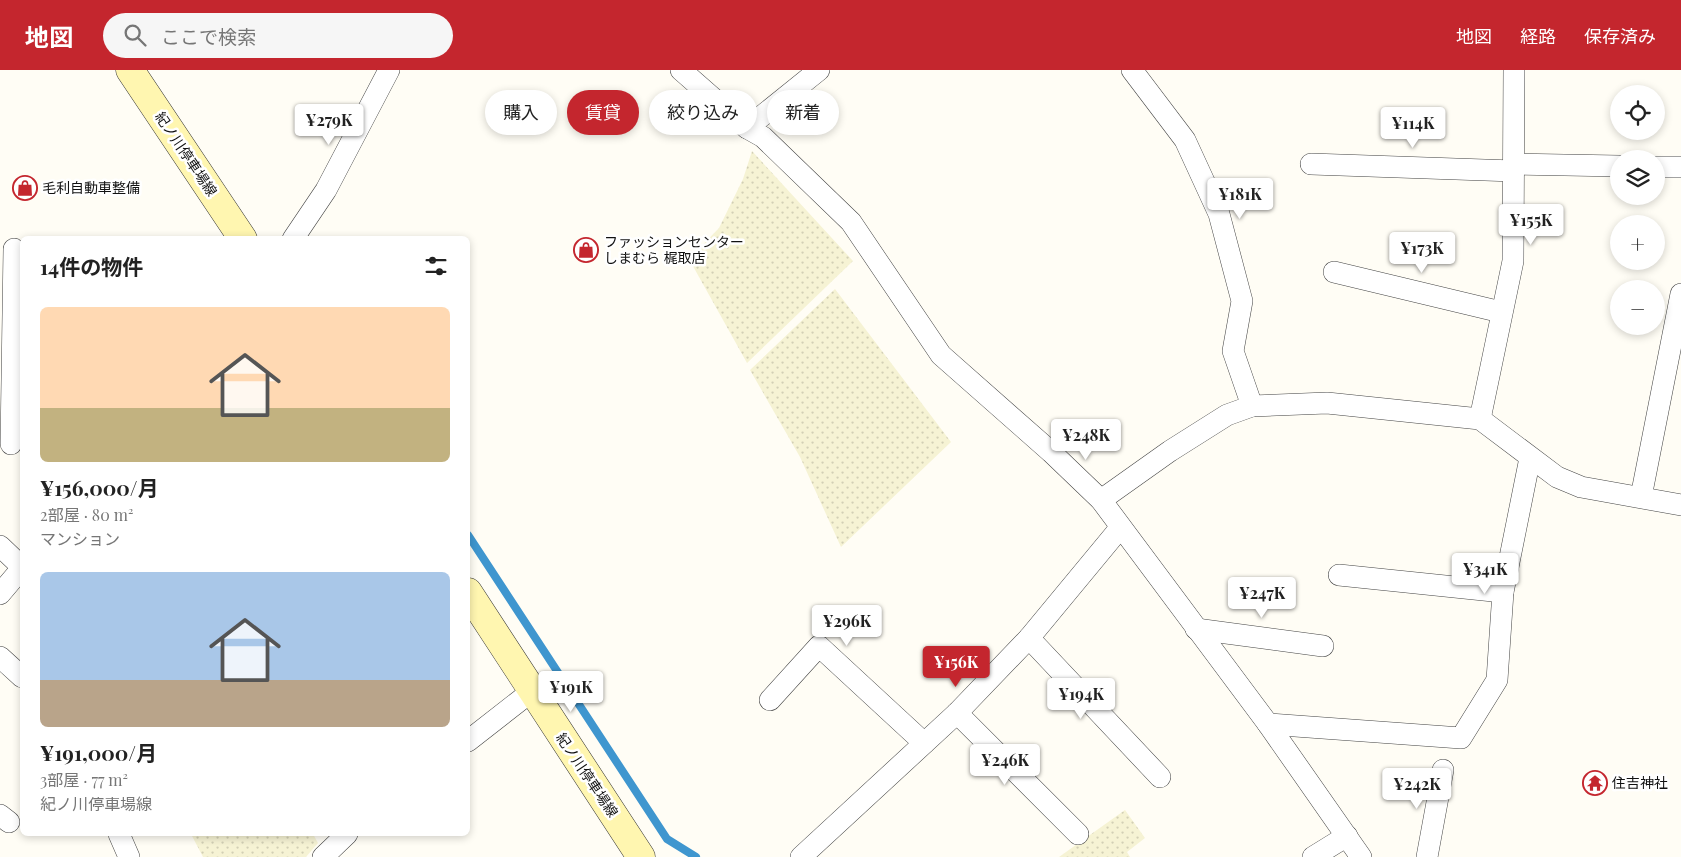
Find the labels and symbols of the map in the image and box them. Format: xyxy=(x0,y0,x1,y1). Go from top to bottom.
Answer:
pin: ¥279K xyxy=(294,104,364,146)
pin: ¥114K xyxy=(1378,106,1448,149)
street label: 紀ノ川停車場線 xyxy=(151,108,222,200)
shop icon: 毛利自動車整備 xyxy=(12,175,38,201)
place label: 毛利自動車整備 xyxy=(42,178,140,197)
pin: ¥181K xyxy=(1205,178,1275,220)
pin: ¥155K xyxy=(1496,204,1566,246)
place label: ファッションセンター しまむら 梶取店 xyxy=(604,232,744,267)
pin: ¥173K xyxy=(1387,232,1457,274)
shop icon: ファッションセンター しまむら 梶取店 xyxy=(573,237,599,263)
pin: ¥248K xyxy=(1051,418,1121,461)
pin: ¥341K xyxy=(1450,552,1520,595)
pin: ¥247K xyxy=(1227,576,1297,619)
pin: ¥296K xyxy=(812,604,882,647)
pin: ¥156K xyxy=(921,646,991,688)
pin: ¥191K xyxy=(536,670,606,713)
pin: ¥194K xyxy=(1046,678,1116,720)
street label: 紀ノ川停車場線 xyxy=(552,729,623,821)
pin: ¥246K xyxy=(970,744,1040,786)
pin: ¥242K xyxy=(1382,768,1452,810)
temple icon: 住吉神社 xyxy=(1582,770,1608,796)
place label: 住吉神社 xyxy=(1612,773,1668,792)

